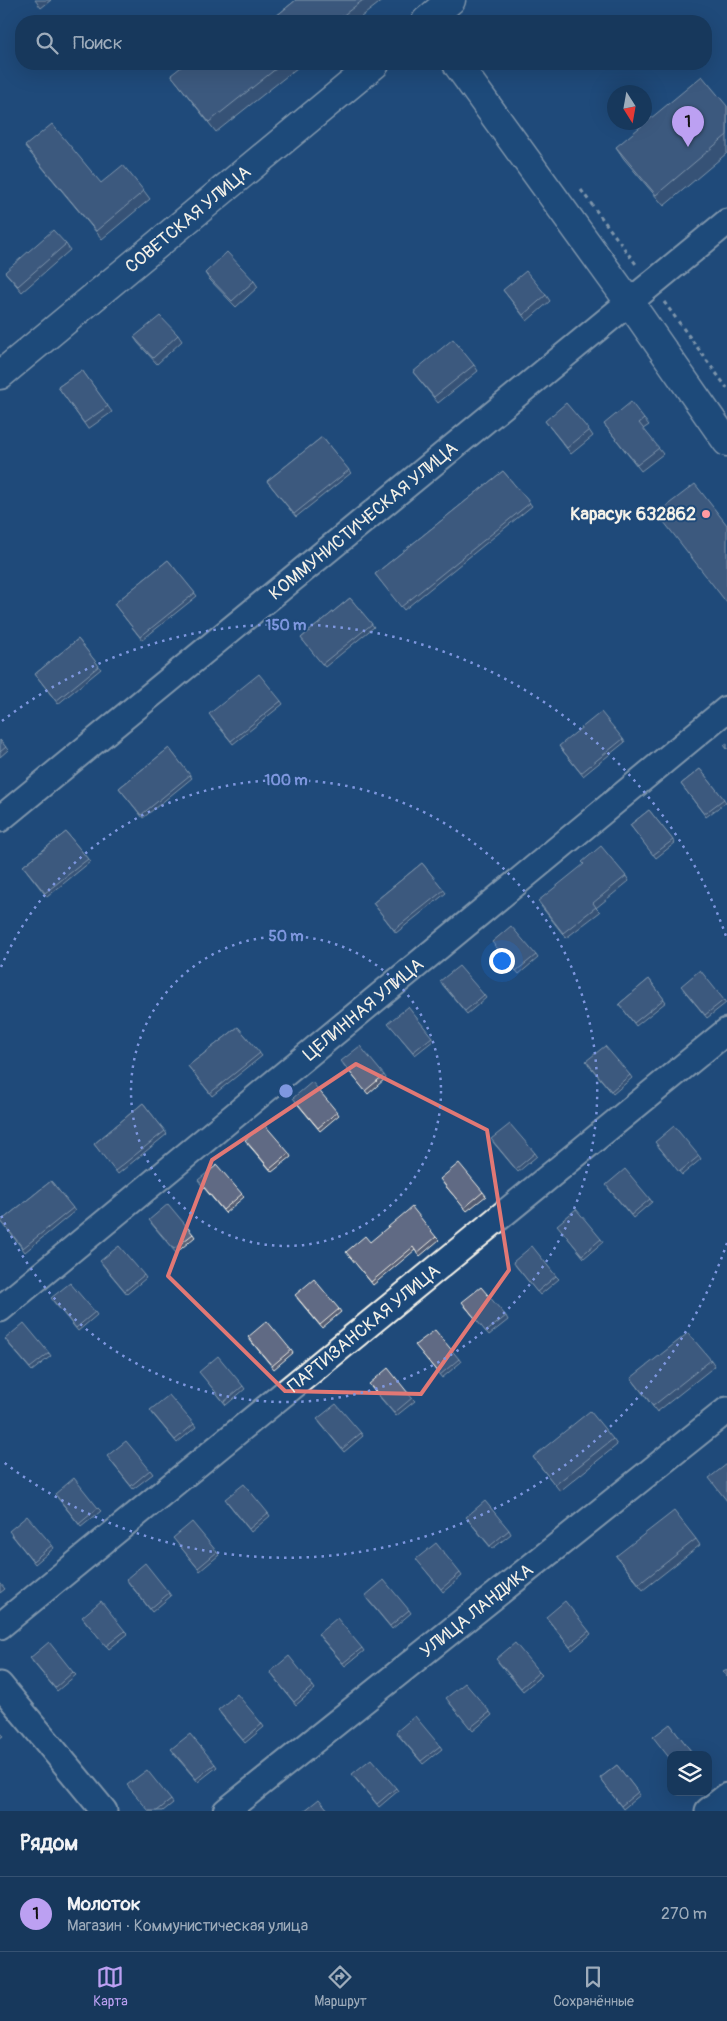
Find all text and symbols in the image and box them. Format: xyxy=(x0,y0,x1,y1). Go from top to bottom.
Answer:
search box xyxy=(15,15,712,70)
icon: search xyxy=(33,29,61,57)
text: Поиск xyxy=(73,31,123,55)
north arrow xyxy=(607,85,652,130)
pin: 1 xyxy=(672,106,704,147)
street label: СОВЕТСКАЯ УЛИЦА xyxy=(121,161,256,278)
street label: КОММУНИСТИЧЕСКАЯ УЛИЦА xyxy=(265,437,463,605)
place label: Карасук 632862 xyxy=(570,503,696,526)
marker: Карасук 632862 xyxy=(700,508,712,520)
text: 150 m xyxy=(266,616,306,635)
text: 100 m xyxy=(265,771,307,790)
text: 50 m xyxy=(269,927,303,946)
your location xyxy=(489,948,515,974)
street label: ЦЕЛИННАЯ УЛИЦА xyxy=(299,953,429,1066)
centre of rings xyxy=(277,1082,295,1100)
street label: ПАРТИЗАНСКАЯ УЛИЦА xyxy=(283,1259,445,1398)
street label: УЛИЦА ЛАНДИКА xyxy=(416,1558,538,1663)
map controls xyxy=(667,1751,712,1796)
button: layers xyxy=(667,1751,712,1796)
text: Рядом xyxy=(20,1830,78,1857)
text: Молоток xyxy=(67,1892,141,1916)
text: 1 xyxy=(33,1904,39,1924)
text: 270 m xyxy=(661,1904,707,1924)
text: Магазин · Коммунистическая улица xyxy=(67,1916,308,1936)
tab: Карта xyxy=(93,1963,128,2010)
tab: Маршрут xyxy=(314,1963,367,2010)
tab: Сохранённые xyxy=(553,1963,634,2010)

